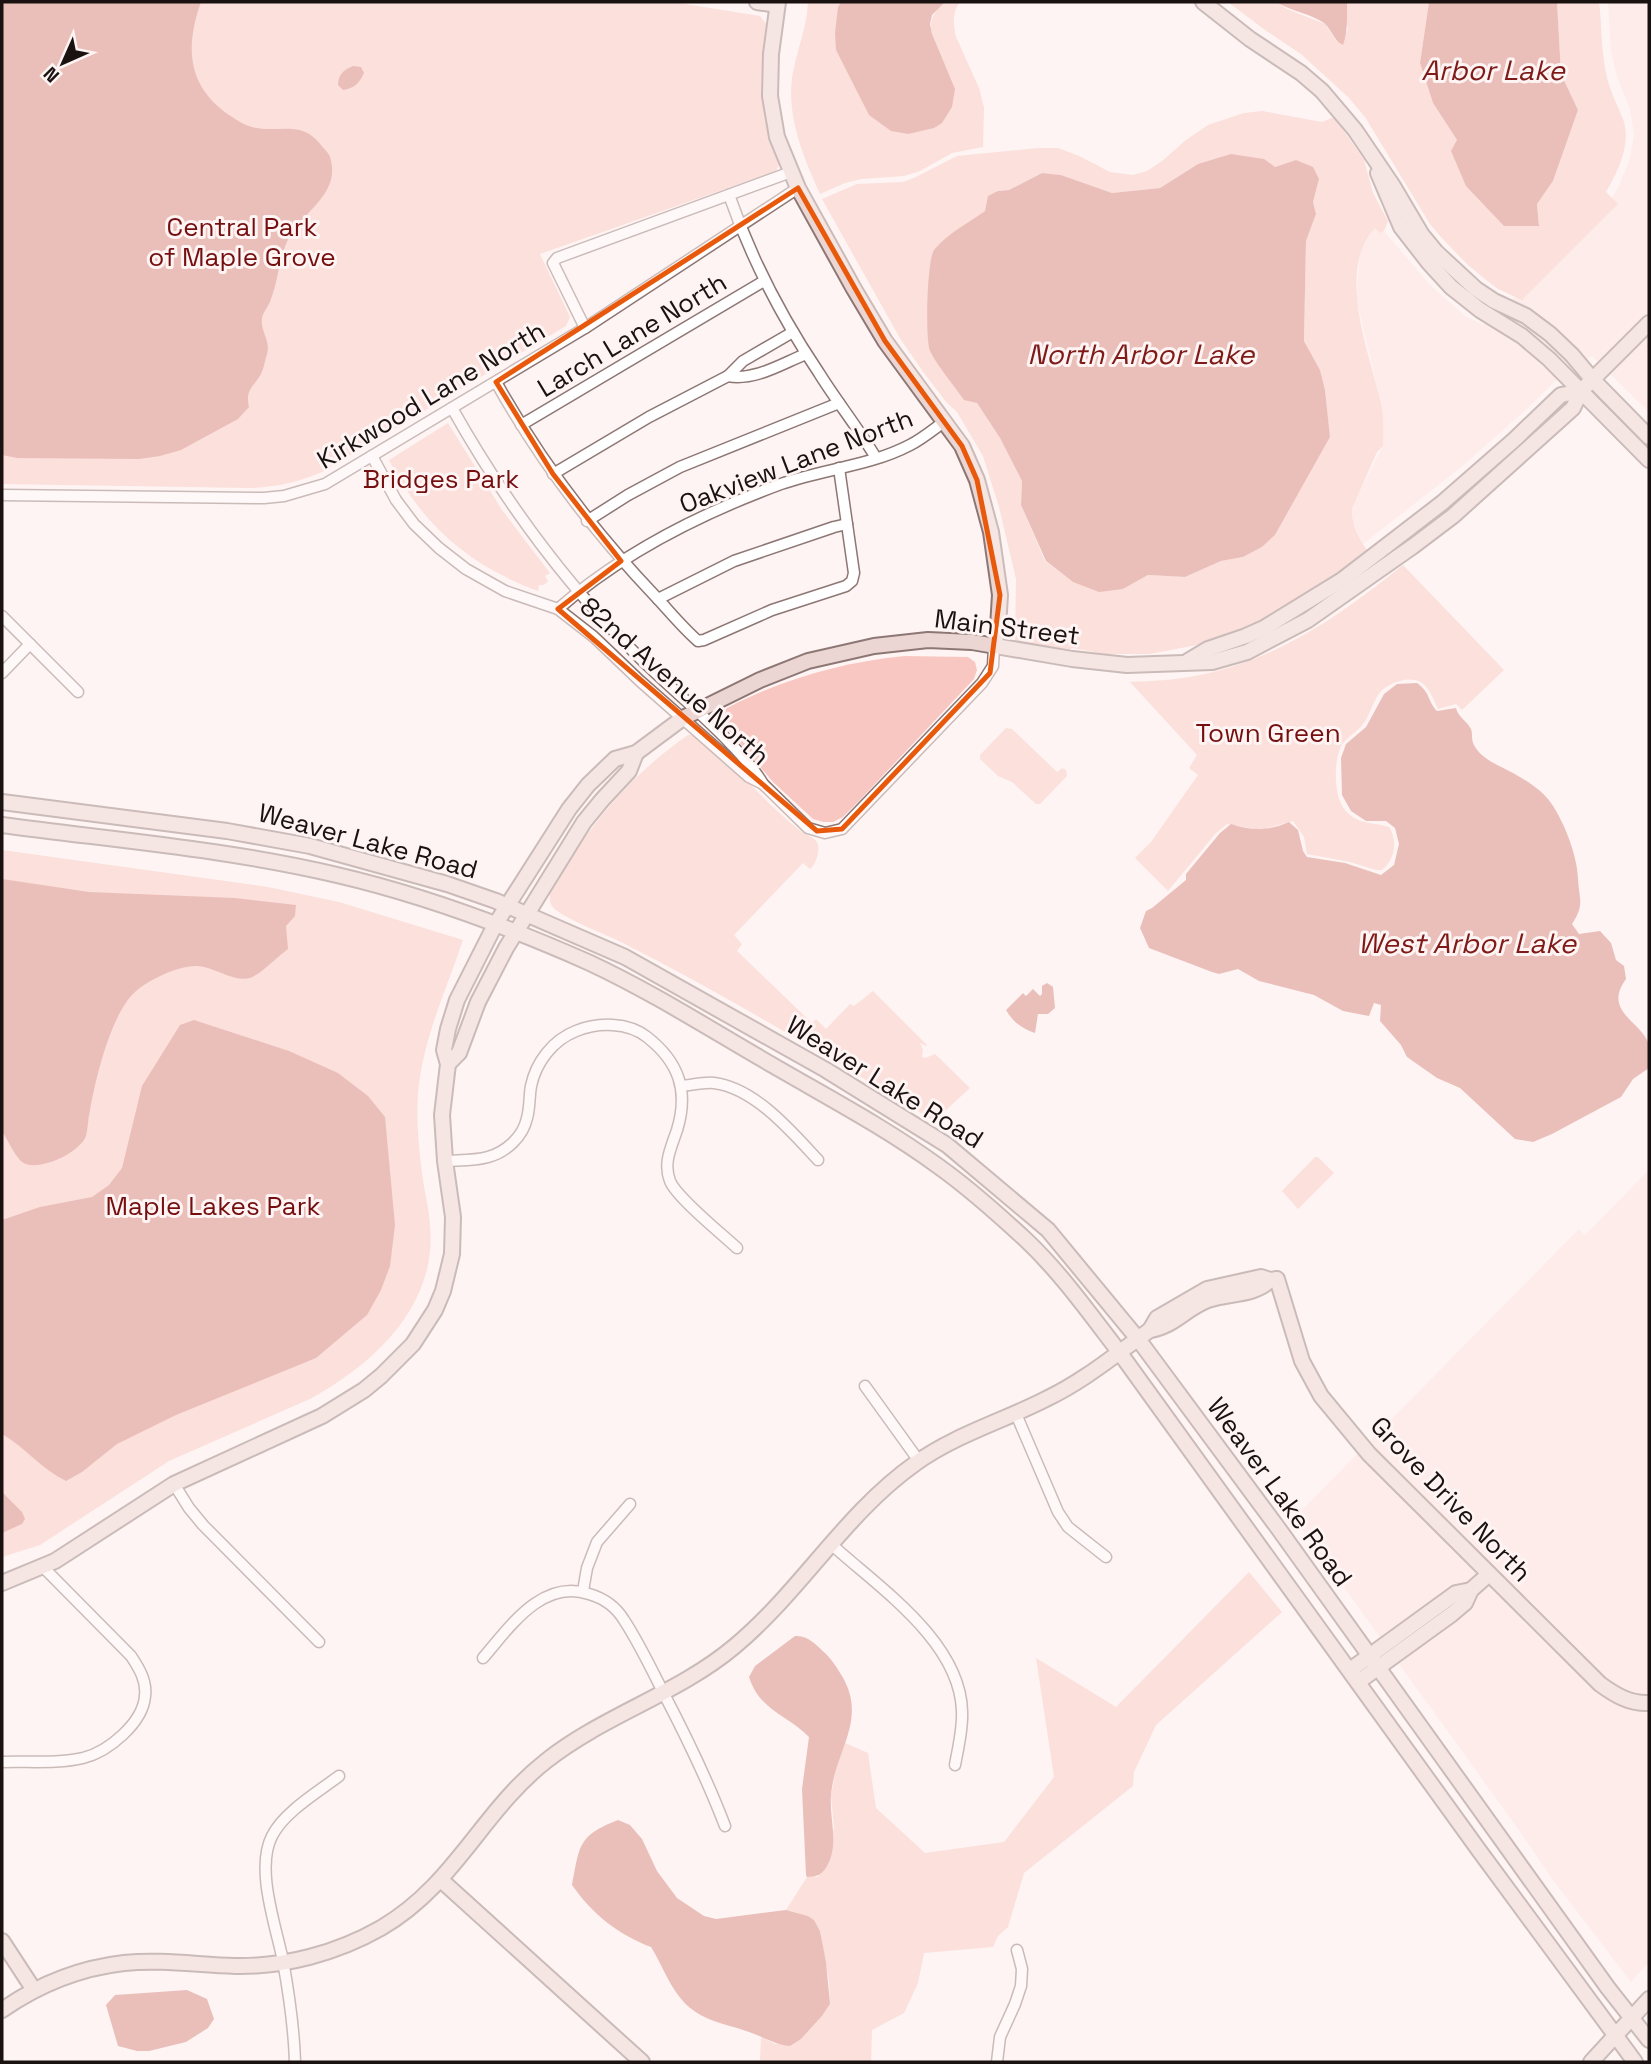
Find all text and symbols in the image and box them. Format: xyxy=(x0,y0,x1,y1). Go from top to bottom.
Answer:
north arrow xyxy=(28,28,98,98)
water label: Arbor Lake xyxy=(1421,52,1566,88)
text: N xyxy=(38,61,65,88)
park label: Central Park of Maple Grove xyxy=(148,210,336,274)
street label: Larch Lane North xyxy=(531,265,733,405)
street label: Kirkwood Lane North xyxy=(311,313,551,477)
water label: North Arbor Lake xyxy=(1028,336,1256,372)
street label: Oakview Lane North xyxy=(674,401,918,521)
park label: Bridges Park xyxy=(363,462,519,496)
street label: 82nd Avenue North xyxy=(573,589,777,773)
street label: Main Street xyxy=(933,601,1081,653)
park label: Town Green xyxy=(1195,716,1341,750)
street label: Weaver Lake Road xyxy=(255,795,481,887)
water label: West Arbor Lake xyxy=(1358,925,1578,961)
street label: Weaver Lake Road xyxy=(780,1008,990,1156)
park label: Maple Lakes Park xyxy=(106,1189,320,1223)
street label: Weaver Lake Road xyxy=(1200,1391,1360,1593)
street label: Grove Drive North xyxy=(1363,1409,1539,1589)

